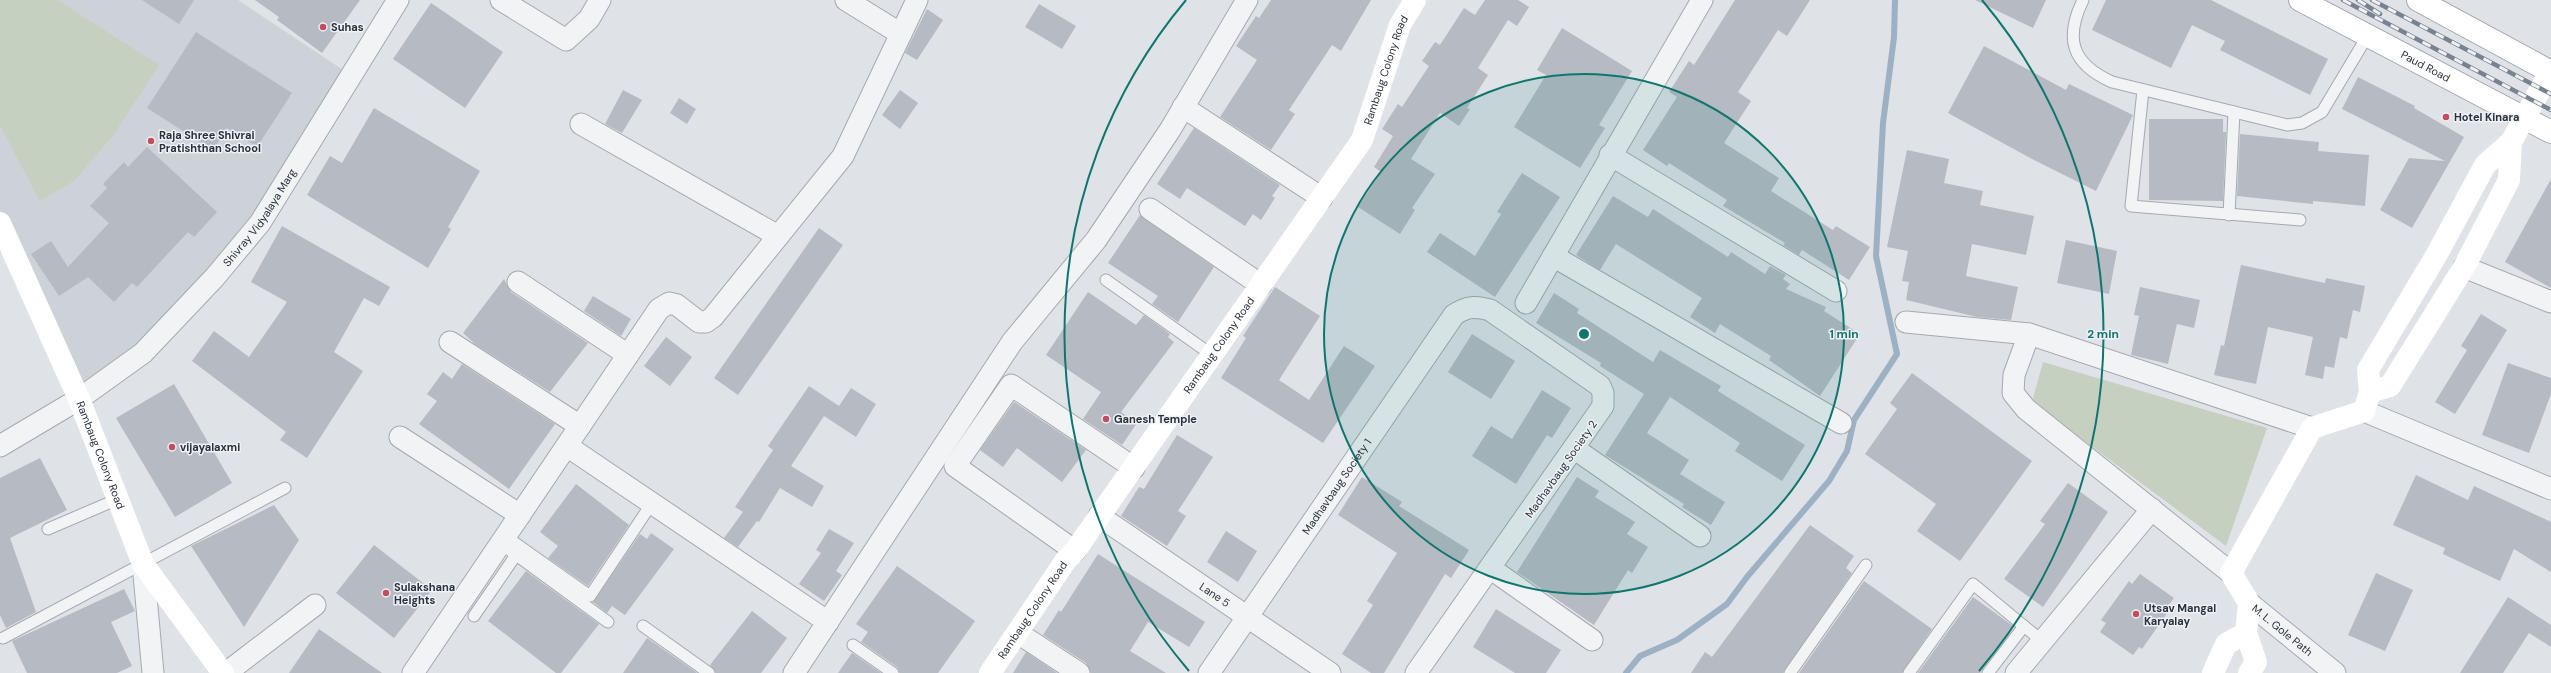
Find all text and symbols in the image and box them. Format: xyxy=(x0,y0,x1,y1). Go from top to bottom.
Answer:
street label: Rambaug Colony Road xyxy=(1361,13,1411,127)
place label: Suhas xyxy=(331,20,364,34)
marker: Suhas xyxy=(318,22,328,32)
street label: Paud Road xyxy=(2399,47,2453,85)
place label: Hotel Kinara xyxy=(2454,110,2520,124)
marker: Hotel Kinara xyxy=(2441,112,2451,122)
place label: Raja Shree Shivrai Pratishthan School xyxy=(159,128,261,155)
marker: Raja Shree Shivrai Pratishthan School xyxy=(146,136,156,146)
street label: Shivray Vidyalaya Marg xyxy=(220,166,299,269)
street label: Rambaug Colony Road xyxy=(1180,294,1257,396)
text: 1 min xyxy=(1829,326,1859,342)
text: 2 min xyxy=(2087,326,2119,342)
centre of rings xyxy=(1577,327,1591,341)
street label: Rambaug Colony Road xyxy=(73,399,128,511)
place label: Ganesh Temple xyxy=(1114,412,1197,426)
marker: Ganesh Temple xyxy=(1101,414,1111,424)
street label: Madhavbaug Society 2 xyxy=(1522,418,1600,520)
street label: Madhavbaug Society 1 xyxy=(1299,436,1374,537)
place label: vijayalaxmi xyxy=(180,440,240,454)
marker: vijayalaxmi xyxy=(167,442,177,452)
street label: Rambaug Colony Road xyxy=(995,558,1070,661)
street label: Lane 5 xyxy=(1197,579,1233,610)
place label: Sulakshana Heights xyxy=(394,580,455,607)
marker: Sulakshana Heights xyxy=(381,588,391,598)
place label: Utsav Mangal Karyalay xyxy=(2144,601,2216,628)
street label: M. L. Gole Path xyxy=(2249,601,2316,659)
marker: Utsav Mangal Karyalay xyxy=(2131,609,2141,619)

